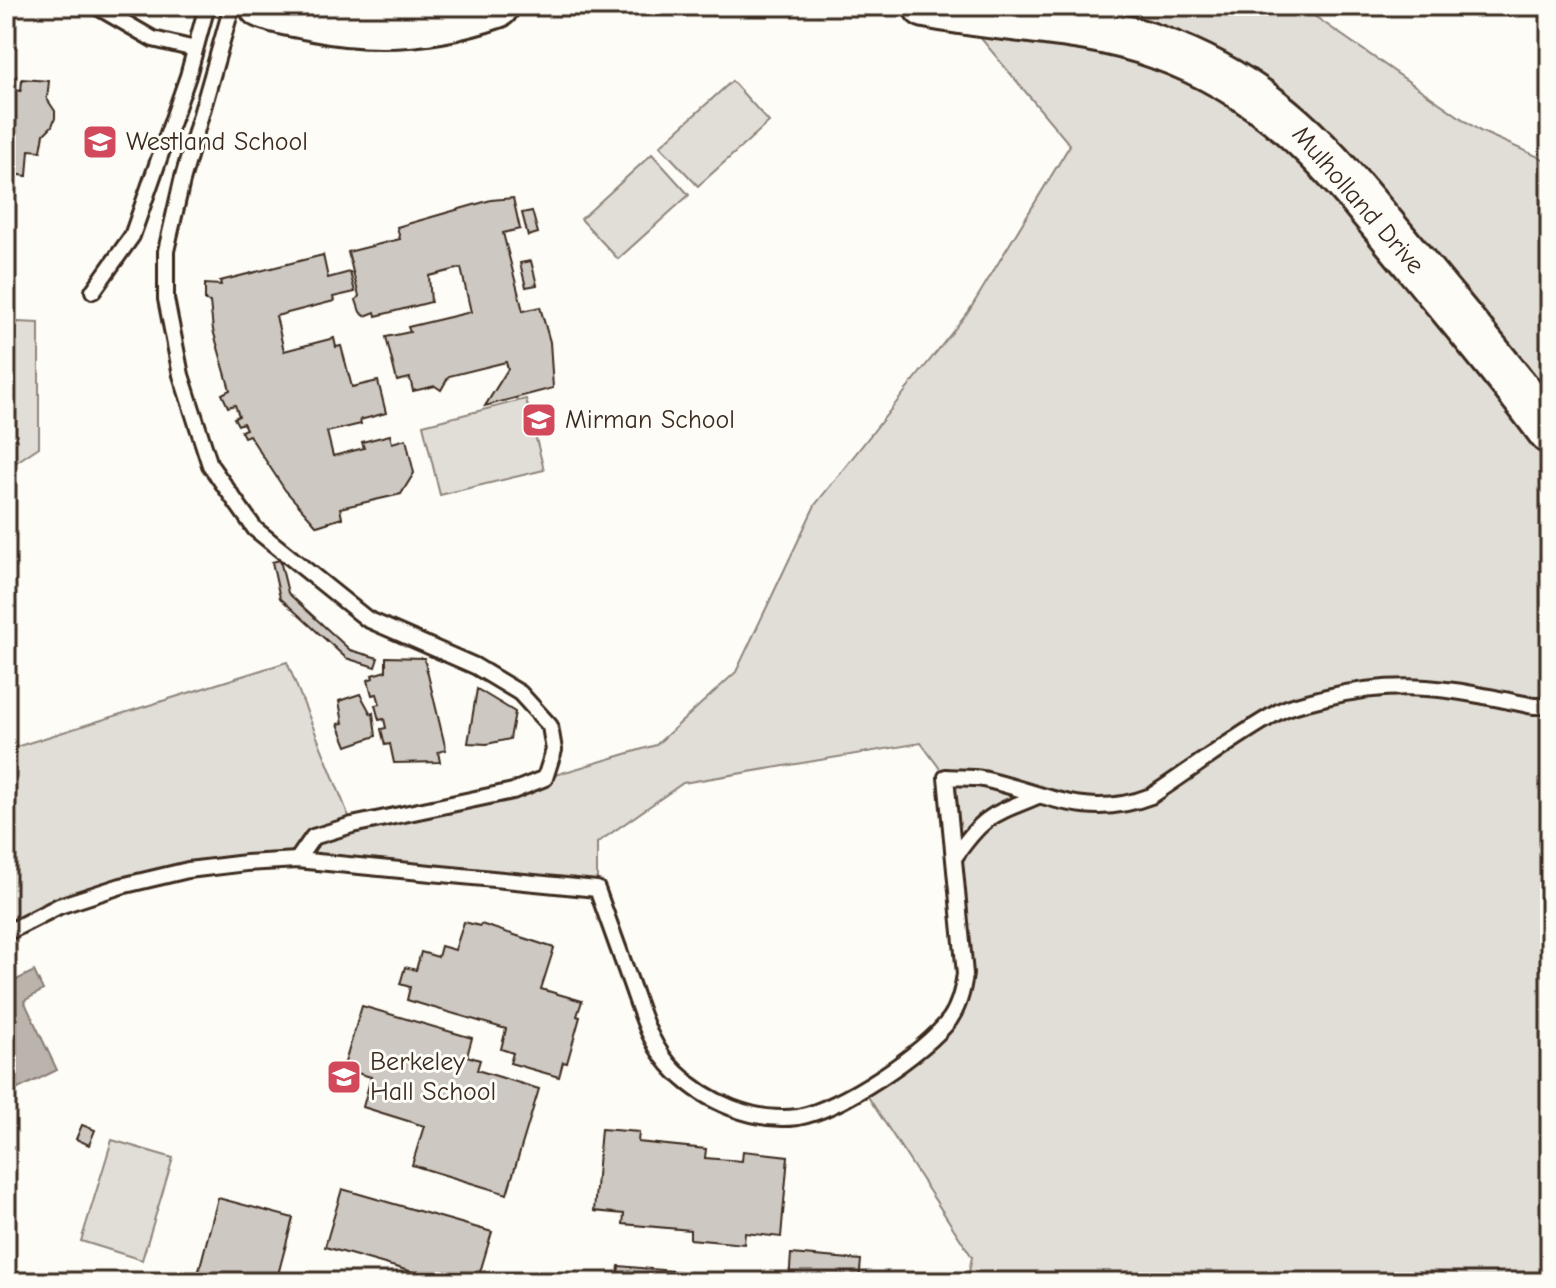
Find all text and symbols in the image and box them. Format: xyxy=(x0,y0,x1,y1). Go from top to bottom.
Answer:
street label: Mulholland Drive xyxy=(1286,120,1430,280)
school or university icon: Westland School xyxy=(81,123,119,161)
place label: Westland School xyxy=(126,127,308,157)
school or university icon: Mirman School xyxy=(520,401,558,439)
place label: Mirman School xyxy=(565,405,735,435)
place label: Berkeley Hall School xyxy=(370,1047,496,1107)
school or university icon: Berkeley Hall School xyxy=(325,1058,363,1096)

